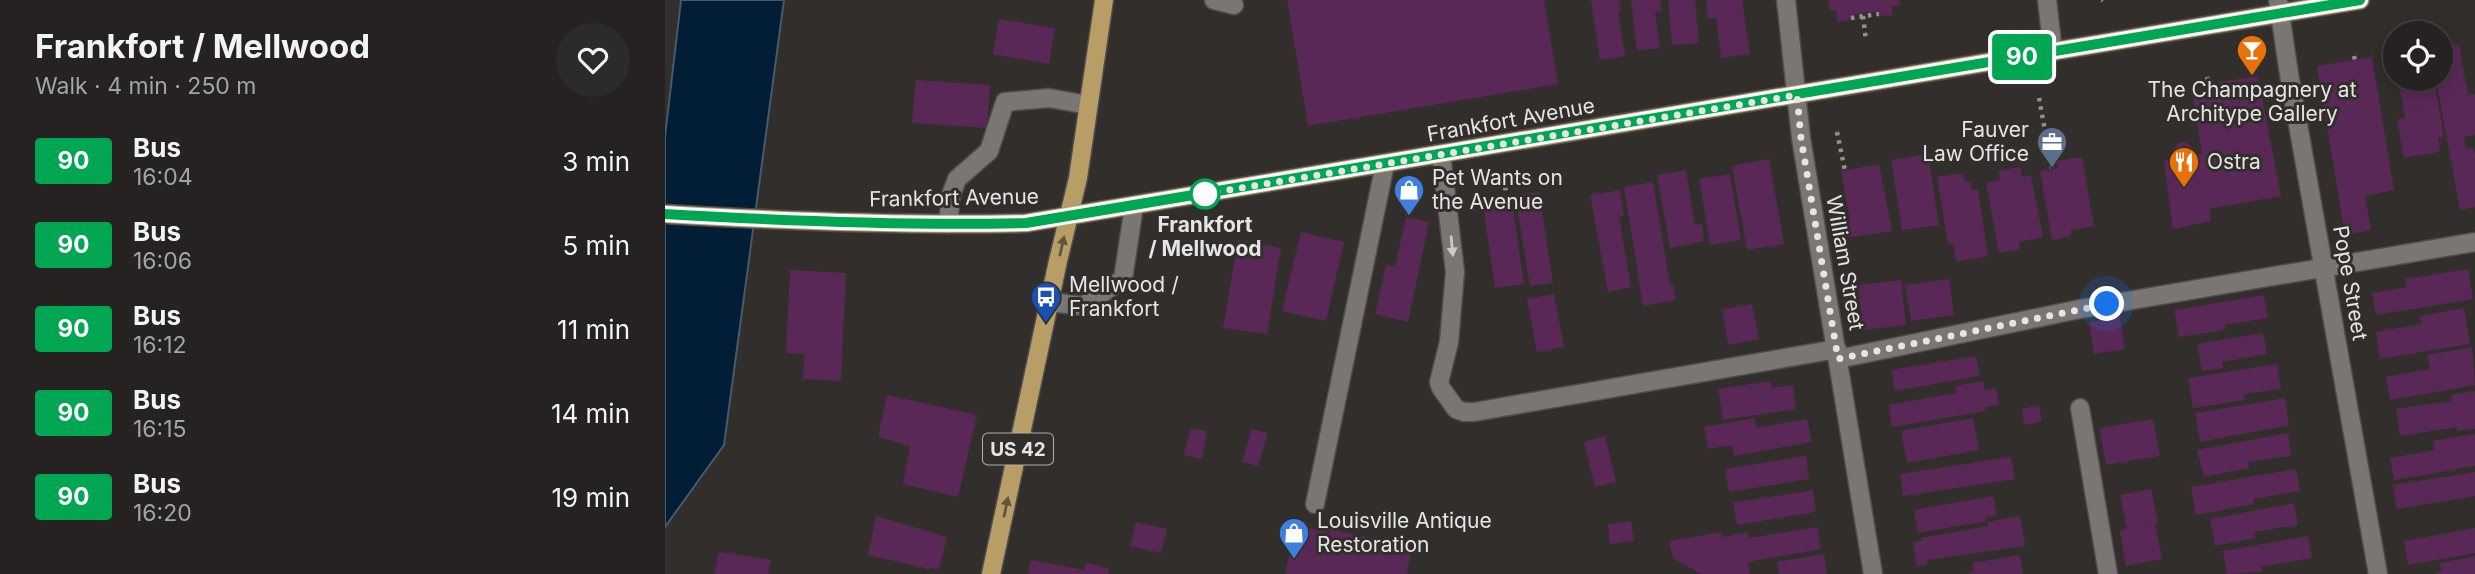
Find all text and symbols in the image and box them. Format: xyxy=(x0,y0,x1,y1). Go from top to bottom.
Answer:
map controls xyxy=(2383,21,2453,91)
button: locate xyxy=(2383,21,2453,91)
button: heart xyxy=(556,23,630,97)
text: Frankfort / Mellwood xyxy=(35,26,370,66)
bar icon: The Champagnery at Architype Gallery xyxy=(2235,33,2269,77)
line badge: 90 xyxy=(1991,34,2053,80)
text: 90 xyxy=(2006,42,2038,71)
text: Walk · 4 min · 250 m xyxy=(35,72,257,100)
place label: The Champagnery at Architype Gallery xyxy=(2147,77,2357,126)
street label: Frankfort Avenue xyxy=(1425,92,1597,147)
place label: Fauver Law Office xyxy=(1922,117,2029,166)
office icon: Fauver Law Office xyxy=(2035,125,2069,169)
text: Bus xyxy=(133,132,181,163)
restaurant icon: Ostra xyxy=(2167,145,2201,189)
text: 90 xyxy=(58,146,89,175)
text: 3 min xyxy=(562,146,630,177)
place label: Ostra xyxy=(2207,149,2261,174)
text: 16:04 xyxy=(133,163,193,191)
place label: Pet Wants on the Avenue xyxy=(1432,165,1563,214)
shop icon: Pet Wants on the Avenue xyxy=(1392,173,1426,217)
marker: Frankfort / Mellwood xyxy=(1190,179,1220,209)
street label: Frankfort Avenue xyxy=(869,184,1039,211)
street label: William Street xyxy=(1821,194,1870,332)
place label: Frankfort / Mellwood xyxy=(1148,212,1262,261)
text: Bus xyxy=(133,216,181,247)
street label: Pope Street xyxy=(2328,224,2373,342)
text: 90 xyxy=(58,230,89,259)
text: 5 min xyxy=(562,230,630,261)
one-way arrow xyxy=(1056,235,1067,257)
one-way arrow xyxy=(1447,236,1458,258)
text: 16:06 xyxy=(133,247,192,275)
place label: Mellwood / Frankfort xyxy=(1069,272,1179,321)
bus stop icon: Mellwood / Frankfort xyxy=(1029,280,1063,324)
your location xyxy=(2089,286,2124,321)
text: Bus xyxy=(133,300,181,331)
text: 90 xyxy=(58,314,89,343)
text: 11 min xyxy=(557,314,630,345)
text: 16:12 xyxy=(133,331,187,359)
text: Bus xyxy=(133,384,181,415)
text: 90 xyxy=(58,398,89,427)
text: 14 min xyxy=(551,398,630,429)
text: 16:15 xyxy=(133,415,187,443)
road number: US 42 xyxy=(983,433,1053,464)
text: Bus xyxy=(133,468,181,499)
text: 90 xyxy=(58,482,89,511)
text: 19 min xyxy=(552,482,630,513)
one-way arrow xyxy=(1000,496,1011,518)
text: 16:20 xyxy=(133,499,192,527)
place label: Louisville Antique Restoration xyxy=(1317,508,1492,557)
shop icon: Louisville Antique Restoration xyxy=(1277,516,1311,560)

